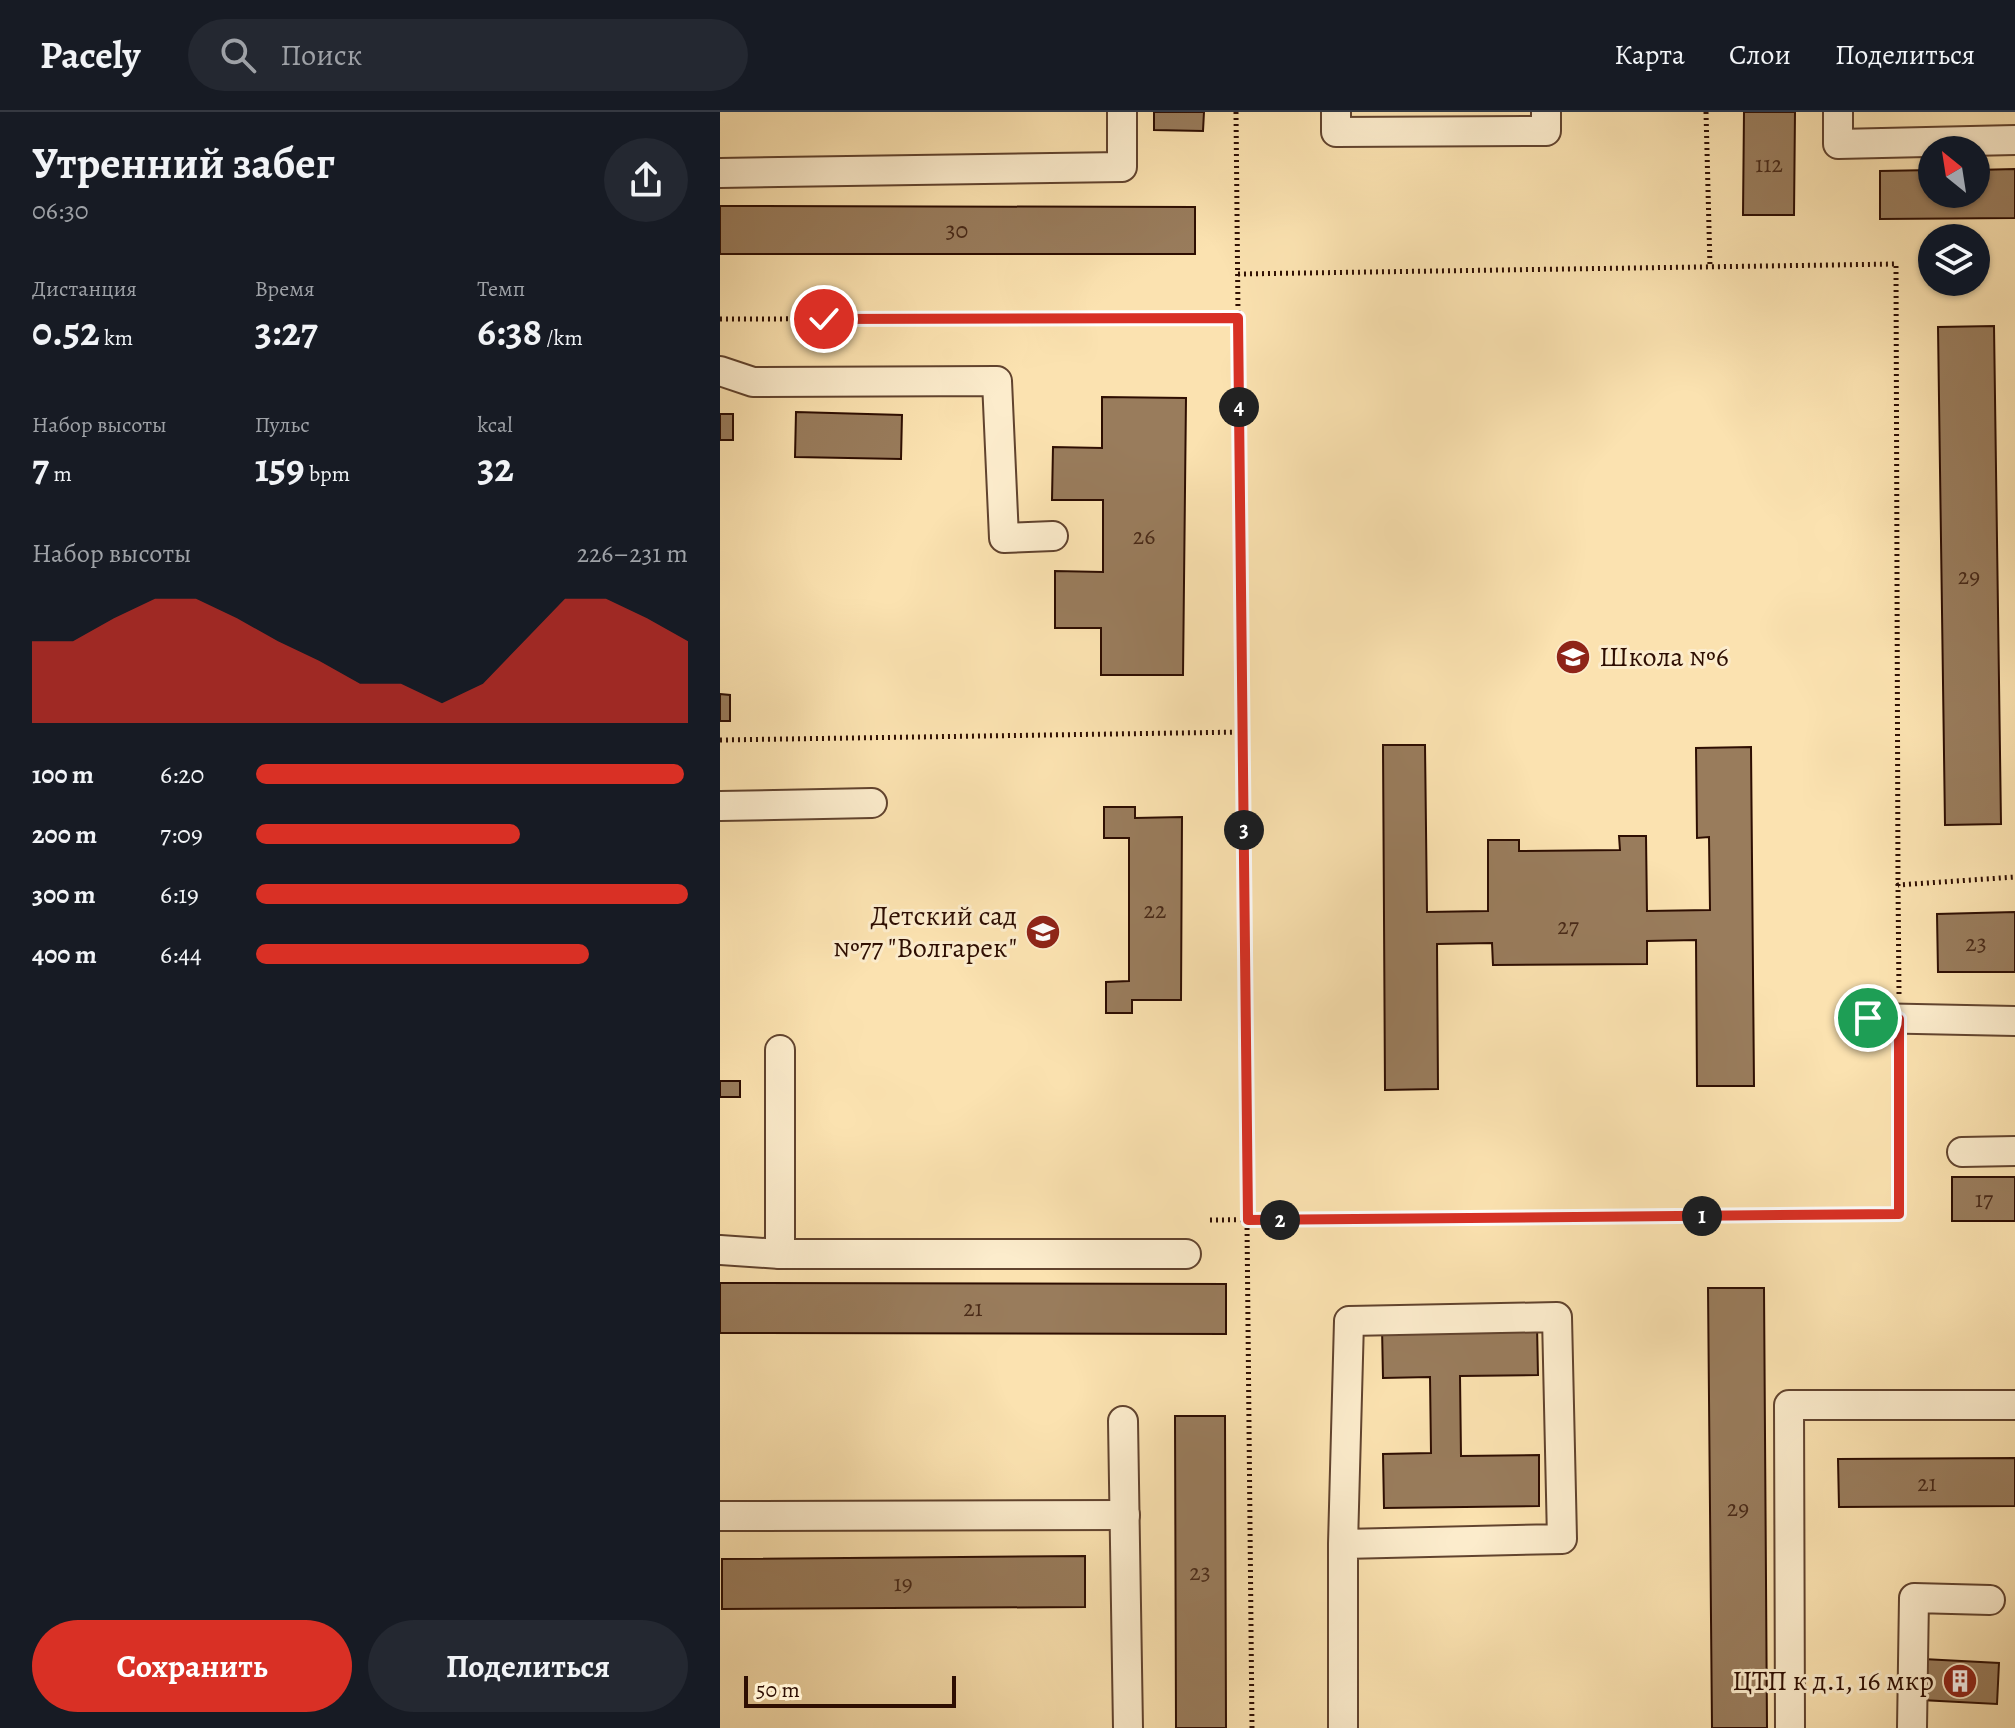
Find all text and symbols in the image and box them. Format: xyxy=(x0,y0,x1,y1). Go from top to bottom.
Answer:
search box xyxy=(188,19,748,91)
text: Pacely xyxy=(40,29,140,81)
icon: search xyxy=(216,33,260,77)
text: Поиск xyxy=(280,35,362,75)
text: Карта xyxy=(1614,36,1685,74)
text: Слои xyxy=(1729,36,1791,74)
text: Поделиться xyxy=(1835,36,1975,74)
text: Утренний забег xyxy=(32,133,335,193)
north arrow xyxy=(1918,136,1990,208)
map controls xyxy=(1918,136,1990,296)
button: share xyxy=(604,138,688,222)
house number: 112 xyxy=(1755,148,1783,180)
text: 06:30 xyxy=(32,193,89,228)
house number: 30 xyxy=(946,214,968,246)
button: layers xyxy=(1918,224,1990,296)
text: Дистанция xyxy=(32,274,137,304)
text: Время xyxy=(255,274,315,304)
text: Темп xyxy=(477,274,525,304)
pin xyxy=(790,285,858,353)
icon: check xyxy=(802,297,846,341)
text: 0.52 xyxy=(32,304,100,359)
text: 3:27 xyxy=(255,304,318,359)
text: 6:38 xyxy=(477,304,542,359)
text: km xyxy=(100,323,133,353)
text: /km xyxy=(542,323,583,353)
pin: 4 xyxy=(1219,387,1259,427)
text: 4 xyxy=(1234,392,1244,422)
text: Набор высоты xyxy=(32,410,167,440)
text: Пульс xyxy=(255,410,310,440)
text: kcal xyxy=(477,410,513,440)
text: 7 xyxy=(32,440,49,495)
text: 159 xyxy=(255,440,305,495)
text: 32 xyxy=(477,440,514,495)
text: m xyxy=(49,459,72,489)
text: bpm xyxy=(305,459,350,489)
house number: 26 xyxy=(1133,520,1155,552)
text: Набор высоты xyxy=(32,536,191,571)
text: 226–231 m xyxy=(577,536,688,571)
house number: 29 xyxy=(1958,560,1980,592)
school or university icon: Школа №6 xyxy=(1554,638,1592,676)
place label: Школа №6 xyxy=(1599,638,1729,676)
text: 100 m xyxy=(32,757,94,792)
text: 6:20 xyxy=(160,757,204,792)
pin: 3 xyxy=(1224,810,1264,850)
text: 3 xyxy=(1239,815,1249,845)
text: 200 m xyxy=(32,817,97,852)
text: 7:09 xyxy=(160,817,203,852)
text: 300 m xyxy=(32,877,96,912)
text: 6:19 xyxy=(160,877,199,912)
house number: 22 xyxy=(1144,894,1166,926)
place label: Детский сад №77 "Волгарек" xyxy=(833,897,1017,967)
house number: 27 xyxy=(1557,910,1580,942)
school or university icon: Детский сад №77 "Волгарек" xyxy=(1024,913,1062,951)
house number: 23 xyxy=(1965,927,1987,959)
text: 400 m xyxy=(32,937,97,972)
text: 6:44 xyxy=(160,937,202,972)
pin xyxy=(1834,984,1902,1052)
icon: arrive xyxy=(1846,996,1890,1040)
house number: 17 xyxy=(1975,1183,1994,1215)
pin: 1 xyxy=(1682,1196,1722,1236)
pin: 2 xyxy=(1260,1200,1300,1240)
text: 1 xyxy=(1698,1201,1706,1231)
text: 2 xyxy=(1275,1205,1285,1235)
house number: 21 xyxy=(963,1292,983,1324)
house number: 21 xyxy=(1917,1467,1937,1499)
house number: 29 xyxy=(1727,1492,1749,1524)
house number: 23 xyxy=(1189,1556,1211,1588)
house number: 19 xyxy=(893,1567,913,1599)
button: Сохранить xyxy=(32,1620,352,1712)
button: Поделиться xyxy=(368,1620,688,1712)
place label: ЦТП к д.1, 16 мкр xyxy=(1732,1662,1934,1700)
building icon: ЦТП к д.1, 16 мкр xyxy=(1941,1662,1979,1700)
scale bar xyxy=(744,1672,956,1708)
text: 50 m xyxy=(756,1675,800,1705)

